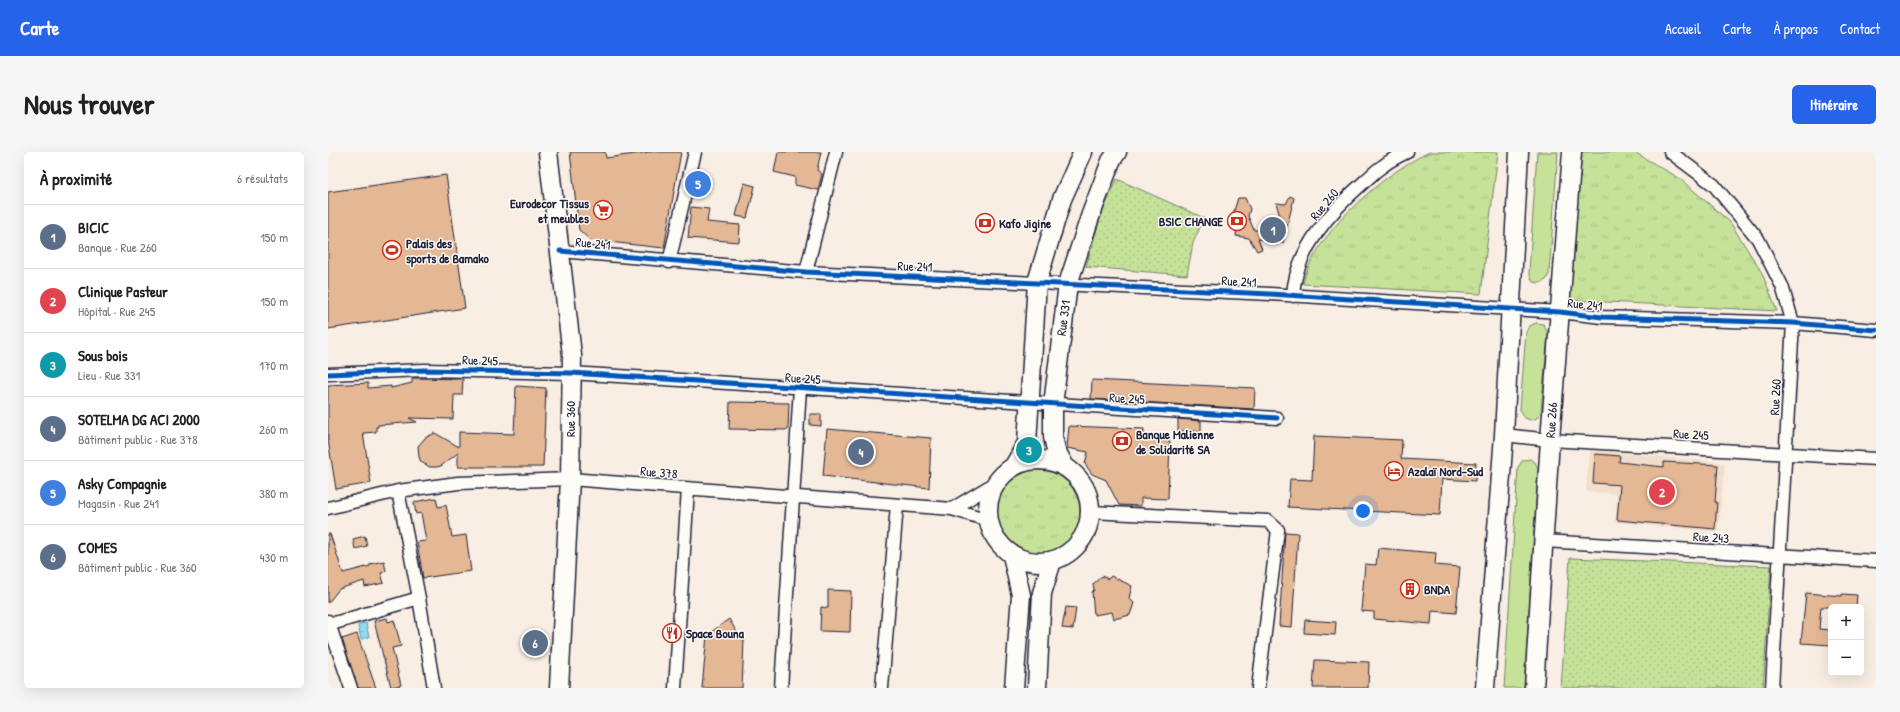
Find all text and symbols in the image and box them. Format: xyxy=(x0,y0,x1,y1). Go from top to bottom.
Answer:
text: Carte xyxy=(20,15,59,41)
text: Accueil xyxy=(1665,19,1701,38)
text: Carte xyxy=(1723,19,1752,38)
text: À propos xyxy=(1774,19,1818,38)
text: Contact xyxy=(1840,19,1880,38)
text: Nous trouver xyxy=(24,85,155,123)
button: Itinéraire xyxy=(1792,85,1876,124)
text: À proximité xyxy=(40,167,112,190)
text: 6 résultats xyxy=(237,169,288,187)
pin: 5 xyxy=(685,169,711,199)
street label: Rue 260 xyxy=(1305,184,1343,224)
place label: Eurodecor Tissus et meubles xyxy=(510,194,589,227)
supermarket icon: Eurodecor Tissus et meubles xyxy=(592,199,614,221)
bank icon: BSIC CHANGE xyxy=(1226,210,1248,232)
bank icon: Kafo Jigine xyxy=(974,212,996,234)
place label: BSIC CHANGE xyxy=(1159,212,1223,230)
place label: Kafo Jigine xyxy=(999,214,1052,233)
pin: 1 xyxy=(1260,215,1286,245)
text: BICIC xyxy=(78,217,109,238)
text: 1 xyxy=(51,228,55,246)
text: 150 m xyxy=(260,228,288,246)
street label: Rue 241 xyxy=(575,232,612,254)
place label: Palais des sports de Bamako xyxy=(406,234,490,268)
text: Banque · Rue 260 xyxy=(78,238,157,256)
sports icon: Palais des sports de Bamako xyxy=(381,239,403,261)
street label: Rue 241 xyxy=(897,256,933,276)
street label: Rue 241 xyxy=(1221,271,1257,291)
text: Clinique Pasteur xyxy=(78,281,168,302)
text: 2 xyxy=(50,292,56,310)
text: 150 m xyxy=(260,292,288,310)
street label: Rue 241 xyxy=(1567,293,1604,315)
street label: Rue 331 xyxy=(1052,299,1074,337)
text: Hôpital · Rue 245 xyxy=(78,302,155,320)
text: Sous bois xyxy=(78,345,128,366)
street label: Rue 245 xyxy=(462,350,499,370)
text: 3 xyxy=(50,356,56,374)
text: 170 m xyxy=(259,356,288,374)
text: Lieu · Rue 331 xyxy=(78,366,140,384)
street label: Rue 245 xyxy=(785,368,822,388)
street label: Rue 260 xyxy=(1765,378,1785,416)
street label: Rue 245 xyxy=(1109,388,1146,408)
street label: Rue 360 xyxy=(561,401,579,437)
street label: Rue 266 xyxy=(1541,402,1561,438)
text: SOTELMA DG ACI 2000 xyxy=(78,409,200,430)
text: 4 xyxy=(51,420,55,438)
text: 260 m xyxy=(259,420,288,438)
street label: Rue 245 xyxy=(1673,424,1710,444)
place label: Banque Malienne de Solidarité SA xyxy=(1136,425,1215,458)
text: Bâtiment public · Rue 378 xyxy=(78,430,198,448)
bank icon: Banque Malienne de Solidarité SA xyxy=(1111,430,1133,452)
pin: 3 xyxy=(1016,435,1042,465)
pin: 4 xyxy=(848,437,874,467)
hotel icon: Azalaï Nord-Sud xyxy=(1383,460,1405,482)
street label: Rue 378 xyxy=(640,461,679,483)
place label: Azalaï Nord-Sud xyxy=(1408,462,1484,480)
text: Asky Compagnie xyxy=(78,473,167,494)
pin: 2 xyxy=(1649,477,1675,507)
text: 5 xyxy=(50,484,56,502)
text: 380 m xyxy=(259,484,288,502)
text: Magasin · Rue 241 xyxy=(78,494,159,512)
your location xyxy=(1353,501,1373,521)
street label: Rue 243 xyxy=(1693,527,1730,547)
text: COMES xyxy=(78,537,117,558)
text: 6 xyxy=(50,548,56,566)
text: 430 m xyxy=(260,548,288,566)
text: Bâtiment public · Rue 360 xyxy=(78,558,197,576)
building icon: BNDA xyxy=(1399,578,1421,600)
place label: BNDA xyxy=(1424,580,1451,598)
map controls xyxy=(1828,604,1864,676)
button: + xyxy=(1828,604,1864,640)
restaurant icon: Space Bouna xyxy=(661,622,683,644)
place label: Space Bouna xyxy=(686,624,745,643)
pin: 6 xyxy=(522,628,548,658)
button: − xyxy=(1828,640,1864,676)

